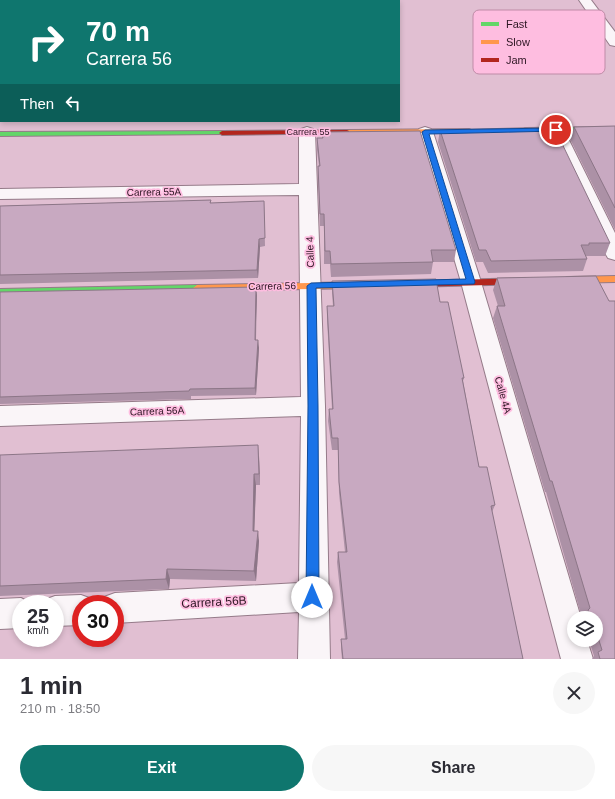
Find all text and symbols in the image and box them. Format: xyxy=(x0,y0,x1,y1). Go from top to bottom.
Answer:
legend xyxy=(473,10,605,74)
icon: right xyxy=(20,16,72,68)
text: 70 m xyxy=(86,16,150,47)
text: Fast xyxy=(506,18,527,30)
text: Slow xyxy=(506,36,530,48)
text: Carrera 56 xyxy=(86,49,172,69)
text: Jam xyxy=(506,54,527,66)
icon: left xyxy=(62,92,84,114)
text: Then xyxy=(20,95,54,112)
pin xyxy=(539,113,573,147)
icon: arrive xyxy=(545,119,567,141)
street label: Carrera 55 xyxy=(286,127,330,137)
street label: Carrera 55A xyxy=(127,186,182,198)
street label: Calle 4 xyxy=(304,236,316,268)
street label: Carrera 56 xyxy=(248,280,296,292)
street label: Calle 4A xyxy=(493,375,514,415)
street label: Carrera 56A xyxy=(130,405,185,417)
position arrow xyxy=(291,576,333,618)
street label: Carrera 56B xyxy=(181,593,247,611)
speed limit sign: 30 xyxy=(72,595,124,647)
text: 25 xyxy=(27,605,49,627)
map controls xyxy=(567,611,603,647)
button: layers xyxy=(567,611,603,647)
text: km/h xyxy=(27,625,49,636)
text: 1 min xyxy=(20,672,83,699)
button: close xyxy=(553,672,595,714)
text: 210 m · 18:50 xyxy=(20,701,100,716)
button: Exit xyxy=(20,745,304,791)
button: Share xyxy=(312,745,595,791)

